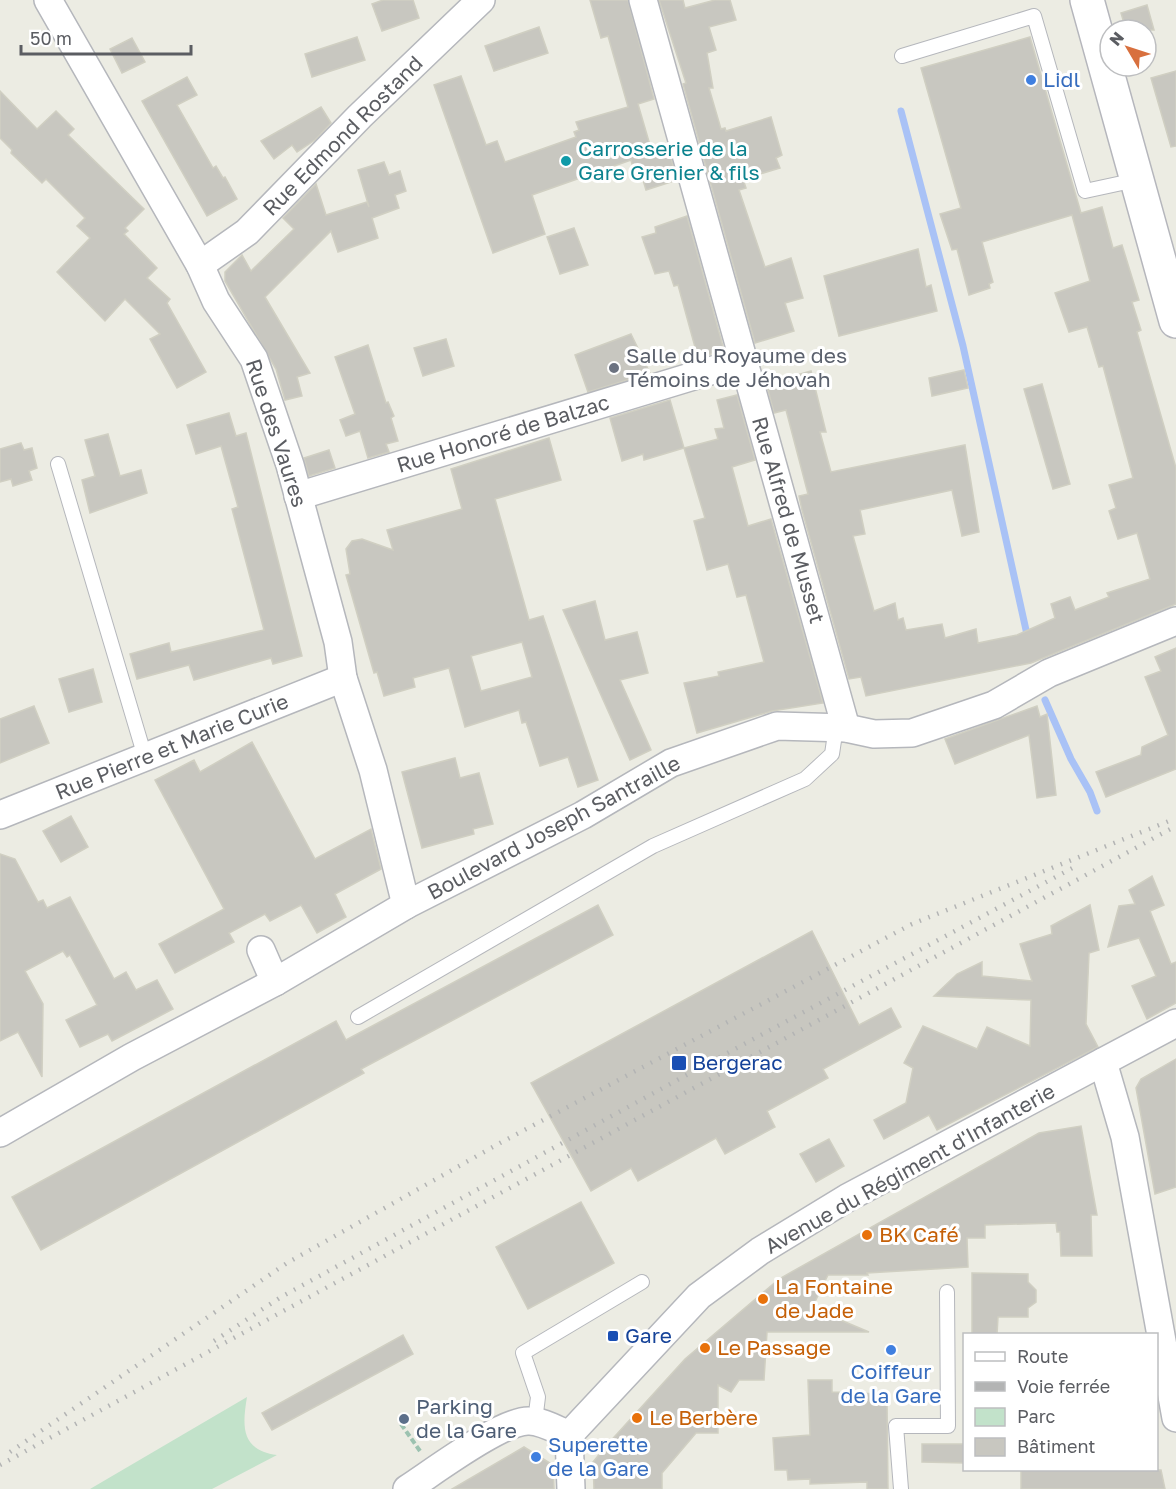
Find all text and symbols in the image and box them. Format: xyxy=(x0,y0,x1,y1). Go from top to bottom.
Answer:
scale bar xyxy=(21,18,190,56)
north arrow xyxy=(1098,18,1158,78)
text: 50 m xyxy=(30,27,72,49)
text: N xyxy=(1105,28,1128,50)
street label: Rue Edmond Rostand xyxy=(257,50,428,221)
place label: Lidl xyxy=(1043,66,1080,92)
marker: Lidl xyxy=(1024,73,1038,87)
place label: Carrosserie de la Gare Grenier & fils xyxy=(578,135,760,185)
marker: Carrosserie de la Gare Grenier & fils xyxy=(559,154,573,168)
place label: Salle du Royaume des Témoins de Jéhovah xyxy=(626,342,847,392)
street label: Rue des Vaures xyxy=(241,355,313,510)
marker: Salle du Royaume des Témoins de Jéhovah xyxy=(607,361,621,375)
street label: Rue Honoré de Balzac xyxy=(393,388,612,478)
street label: Rue Alfred de Musset xyxy=(747,413,831,626)
street label: Rue Pierre et Marie Curie xyxy=(51,687,292,805)
street label: Boulevard Joseph Santraille xyxy=(423,749,684,905)
place label: Bergerac xyxy=(692,1049,783,1075)
marker: Bergerac xyxy=(670,1054,688,1072)
street label: Avenue du Régiment d'Infanterie xyxy=(760,1077,1059,1259)
place label: BK Café xyxy=(879,1221,959,1247)
marker: BK Café xyxy=(860,1228,874,1242)
place label: La Fontaine de Jade xyxy=(775,1273,893,1323)
marker: La Fontaine de Jade xyxy=(756,1292,770,1306)
place label: Gare xyxy=(625,1322,672,1348)
marker: Gare xyxy=(606,1329,620,1343)
legend xyxy=(963,1333,1158,1471)
place label: Le Passage xyxy=(717,1334,831,1360)
marker: Le Passage xyxy=(698,1341,712,1355)
marker: Coiffeur de la Gare xyxy=(884,1343,898,1357)
text: Route xyxy=(1017,1345,1068,1367)
place label: Coiffeur de la Gare xyxy=(840,1358,942,1408)
text: Voie ferrée xyxy=(1017,1375,1110,1397)
place label: Parking de la Gare xyxy=(416,1393,517,1443)
place label: Le Berbère xyxy=(649,1404,758,1430)
text: Parc xyxy=(1017,1405,1056,1427)
marker: Le Berbère xyxy=(630,1411,644,1425)
marker: Parking de la Gare xyxy=(397,1412,411,1426)
place label: Superette de la Gare xyxy=(548,1431,649,1481)
text: Bâtiment xyxy=(1017,1435,1096,1457)
marker: Superette de la Gare xyxy=(529,1450,543,1464)

